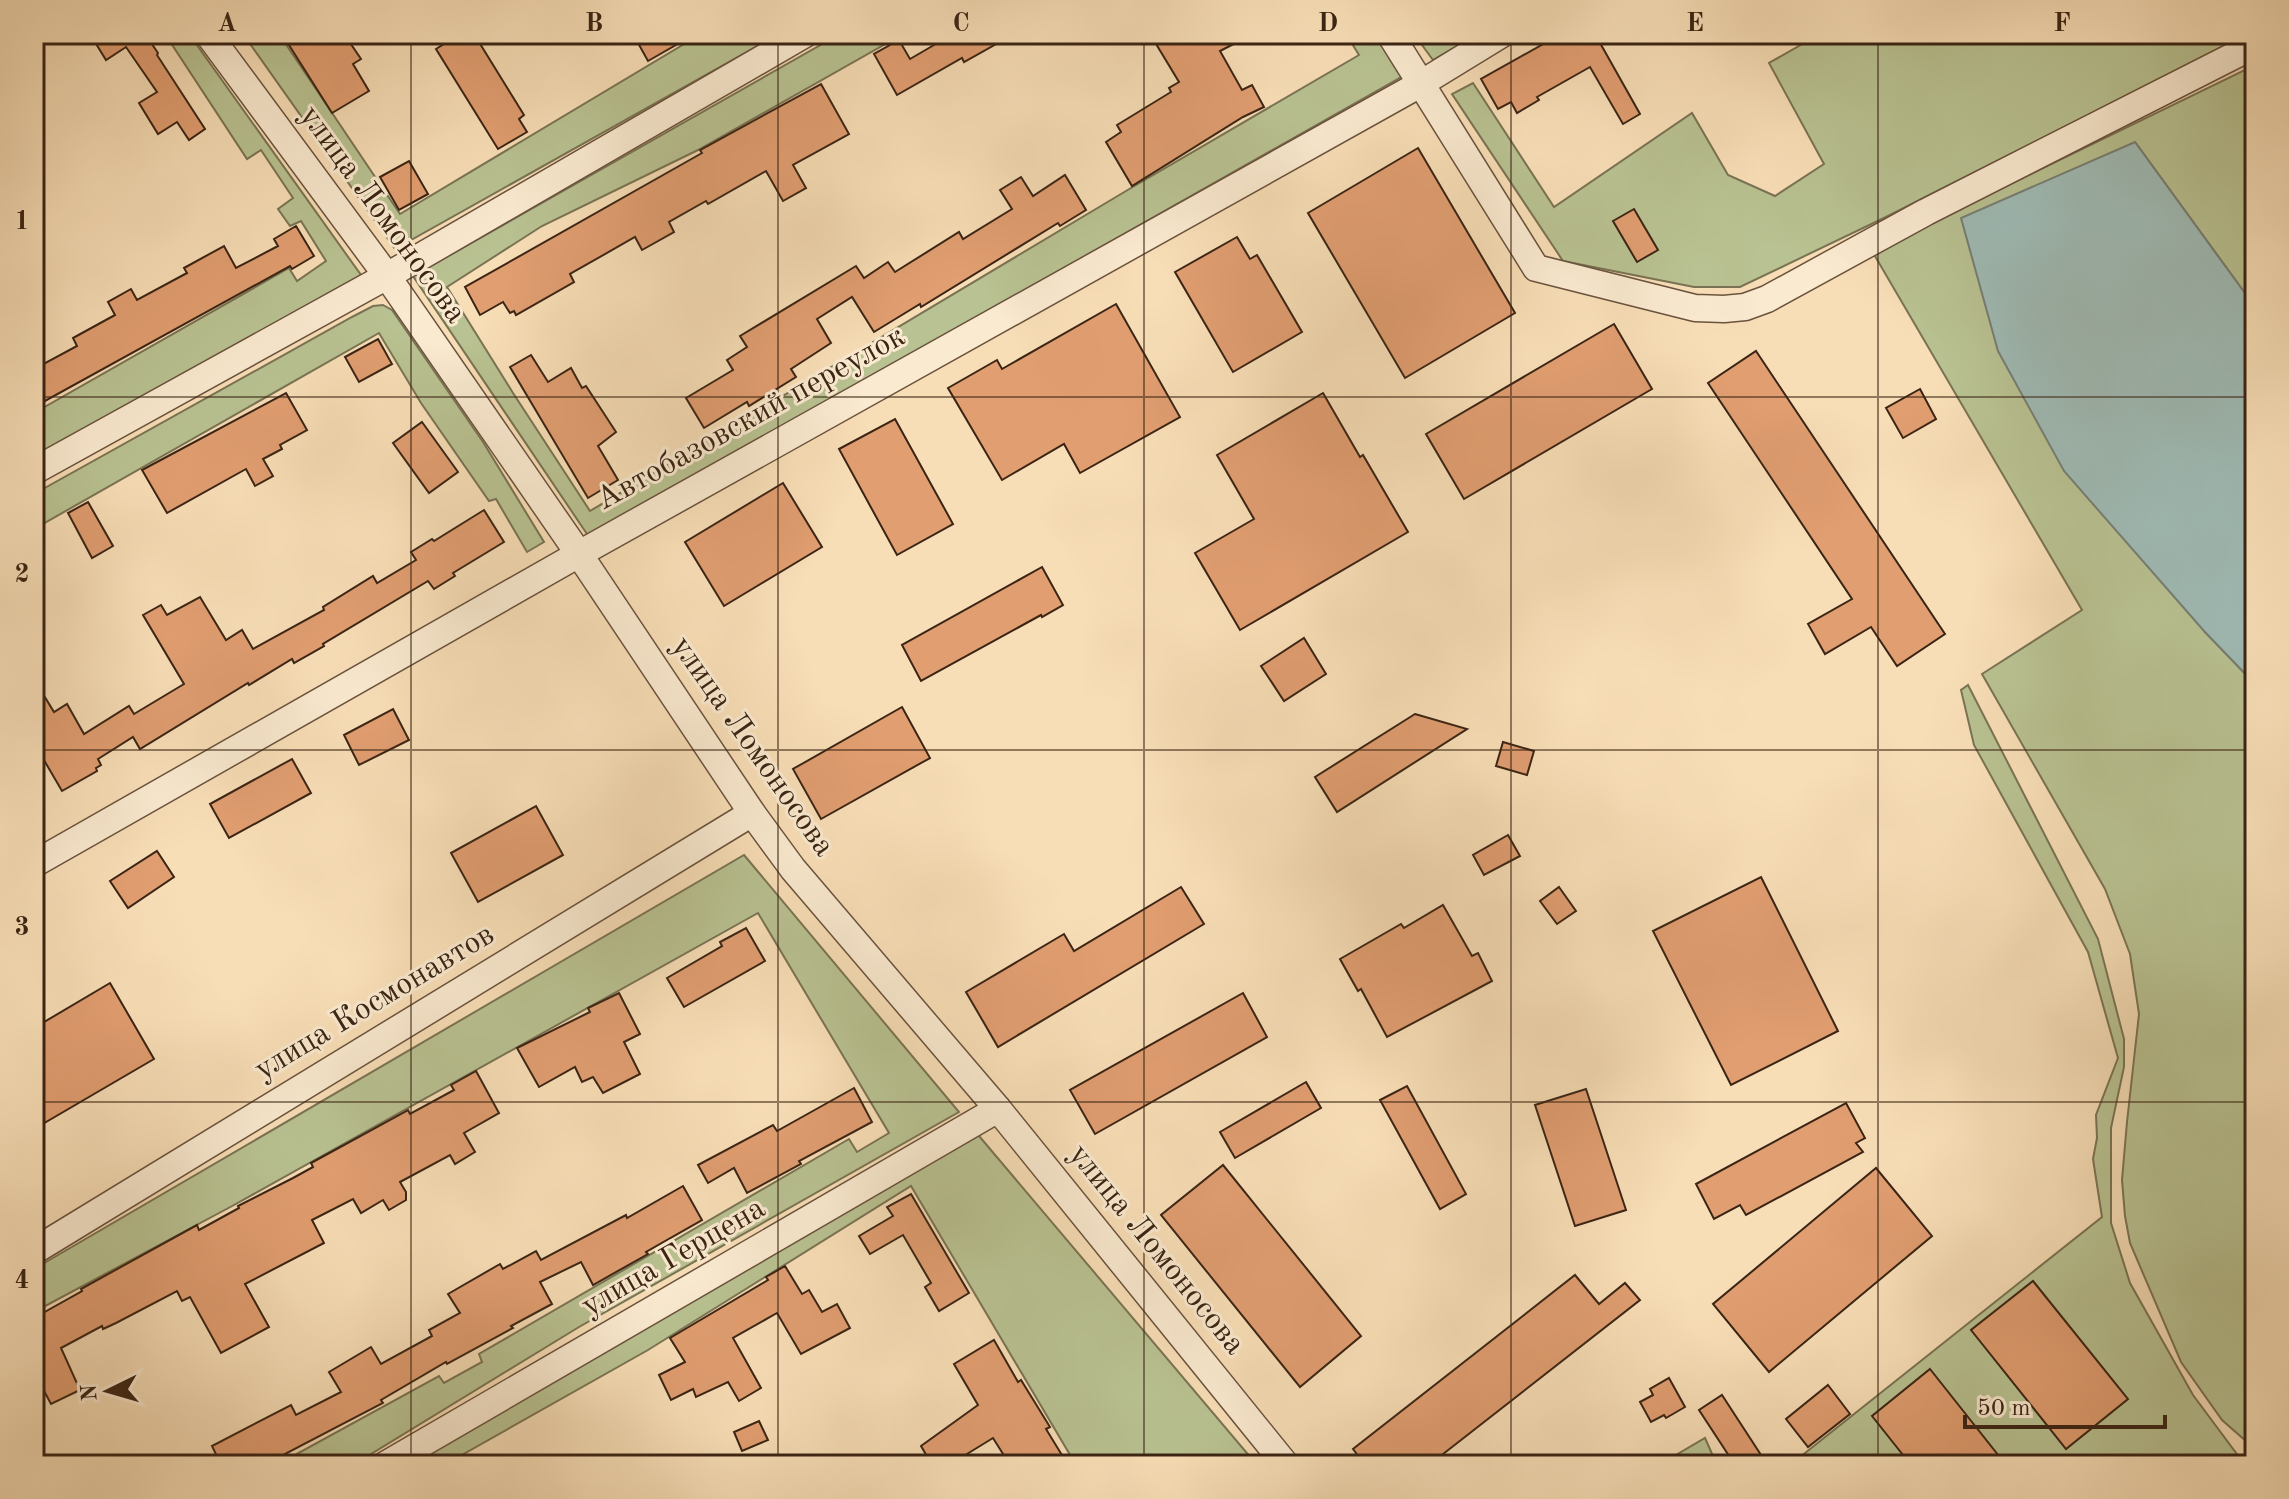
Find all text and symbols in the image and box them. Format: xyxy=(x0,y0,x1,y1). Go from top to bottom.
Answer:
text: A xyxy=(217,11,237,37)
text: B xyxy=(585,11,603,37)
text: C xyxy=(952,11,970,37)
text: D xyxy=(1318,11,1338,37)
text: E xyxy=(1686,11,1704,37)
text: F xyxy=(2053,11,2071,37)
street label: улица Ломоносова xyxy=(293,100,472,330)
text: 1 xyxy=(14,209,30,235)
street label: Автобазовский переулок xyxy=(591,321,911,517)
text: 2 xyxy=(14,562,30,588)
street label: улица Ломоносова xyxy=(664,631,840,863)
text: 3 xyxy=(14,915,30,941)
street label: улица Космонавтов xyxy=(250,919,500,1087)
street label: улица Ломоносова xyxy=(1062,1139,1250,1361)
street label: улица Герцена xyxy=(577,1192,771,1323)
text: 4 xyxy=(14,1268,30,1294)
north arrow xyxy=(68,1351,148,1431)
scale bar xyxy=(1965,1379,2165,1429)
text: N xyxy=(78,1383,102,1402)
text: 50 m xyxy=(1977,1397,2031,1421)

